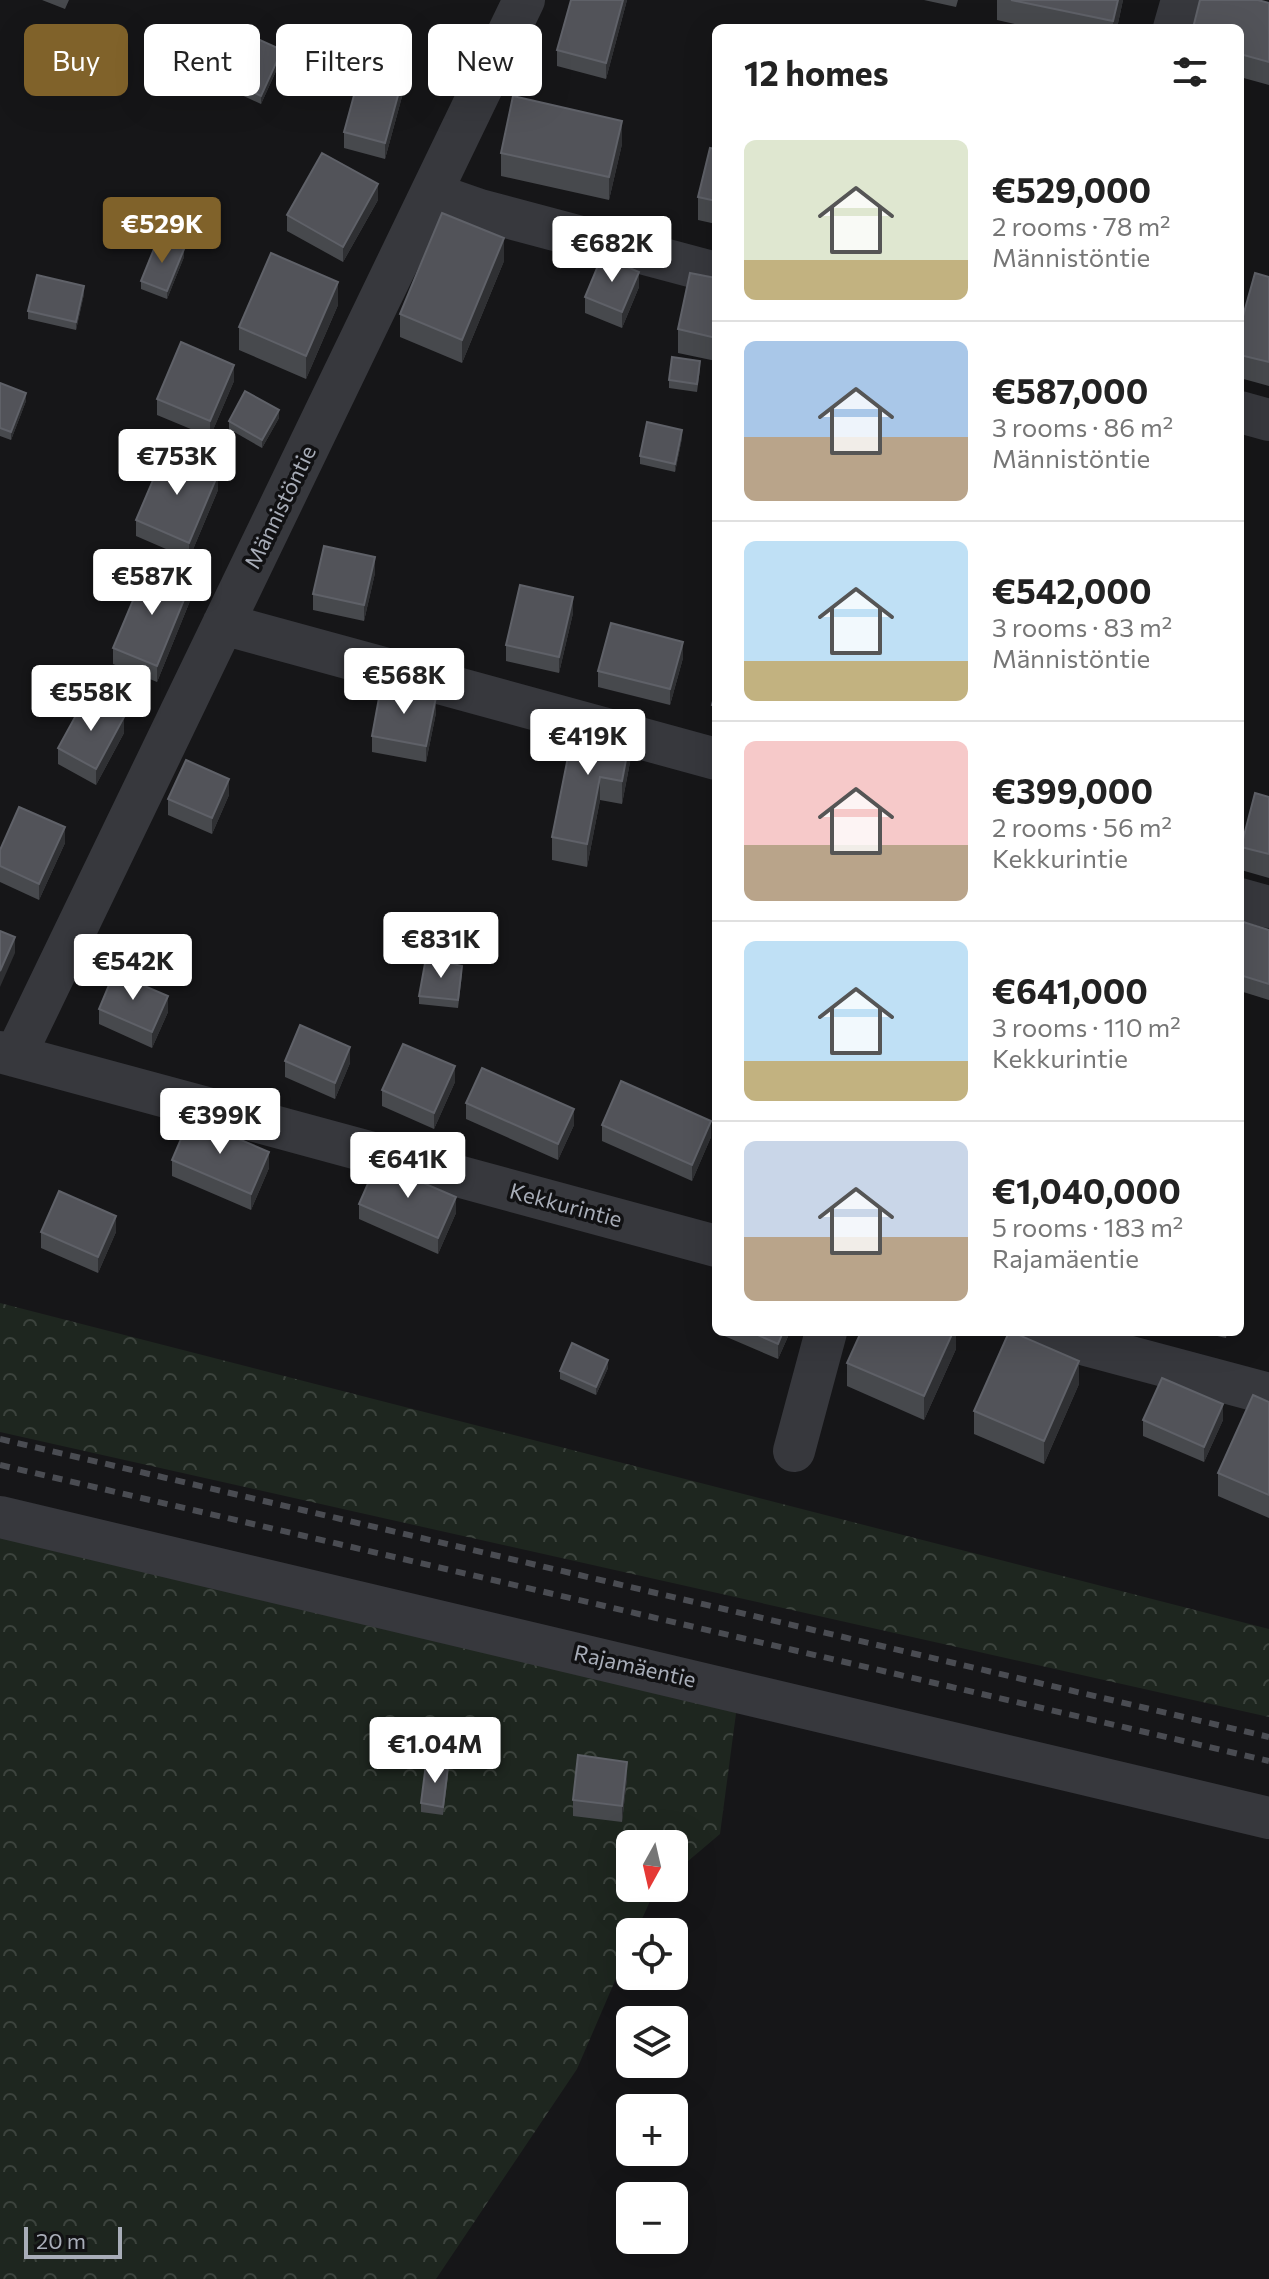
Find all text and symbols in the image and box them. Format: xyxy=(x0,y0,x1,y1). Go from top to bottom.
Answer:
chip: Buy xyxy=(24,24,128,96)
chip: Rent xyxy=(144,24,260,96)
chip: Filters xyxy=(276,24,412,96)
chip: New xyxy=(428,24,542,96)
icon: filters xyxy=(1168,50,1212,94)
text: 12 homes xyxy=(744,51,889,93)
text: €529,000 xyxy=(992,168,1151,210)
icon: home xyxy=(808,172,904,268)
pin: €529K xyxy=(106,197,218,265)
text: €529K xyxy=(121,207,203,238)
text: 2 rooms · 78 m² xyxy=(992,210,1171,241)
pin: €682K xyxy=(556,216,668,284)
text: €682K xyxy=(570,226,654,257)
text: Männistöntie xyxy=(992,241,1150,272)
text: €587,000 xyxy=(992,369,1148,411)
icon: home xyxy=(808,373,904,469)
text: 3 rooms · 86 m² xyxy=(992,411,1173,442)
pin: €753K xyxy=(121,429,233,497)
text: €753K xyxy=(137,439,217,470)
street label: Männistöntie xyxy=(238,441,321,573)
text: Männistöntie xyxy=(992,442,1150,473)
pin: €587K xyxy=(96,549,208,617)
text: €587K xyxy=(111,559,193,590)
text: €542,000 xyxy=(992,569,1152,611)
icon: home xyxy=(808,573,904,669)
text: 3 rooms · 83 m² xyxy=(992,611,1172,642)
text: Männistöntie xyxy=(992,642,1150,673)
pin: €568K xyxy=(348,648,460,716)
text: €568K xyxy=(362,658,446,689)
pin: €558K xyxy=(35,665,147,733)
text: €558K xyxy=(50,675,132,706)
pin: €419K xyxy=(532,709,644,777)
text: €419K xyxy=(548,719,628,750)
text: €399,000 xyxy=(992,769,1153,811)
icon: home xyxy=(808,773,904,869)
text: 2 rooms · 56 m² xyxy=(992,811,1172,842)
text: Kekkurintie xyxy=(992,842,1128,873)
pin: €831K xyxy=(385,912,497,980)
text: €831K xyxy=(401,922,481,953)
pin: €542K xyxy=(77,934,189,1002)
text: €542K xyxy=(92,944,174,975)
text: €641,000 xyxy=(992,969,1148,1011)
icon: home xyxy=(808,973,904,1069)
text: 3 rooms · 110 m² xyxy=(992,1011,1181,1042)
text: Kekkurintie xyxy=(992,1042,1128,1073)
pin: €399K xyxy=(164,1088,276,1156)
text: €399K xyxy=(178,1098,262,1129)
pin: €641K xyxy=(352,1132,464,1200)
text: €641K xyxy=(368,1142,448,1173)
text: €1,040,000 xyxy=(992,1169,1181,1211)
icon: home xyxy=(808,1173,904,1269)
street label: Kekkurintie xyxy=(507,1177,625,1232)
text: 5 rooms · 183 m² xyxy=(992,1211,1183,1242)
text: Rajamäentie xyxy=(992,1242,1139,1273)
street label: Rajamäentie xyxy=(571,1638,699,1693)
pin: €1.04M xyxy=(370,1717,500,1785)
text: €1.04M xyxy=(388,1727,482,1758)
north arrow xyxy=(616,1830,688,1902)
map controls xyxy=(616,1830,688,2254)
button: locate xyxy=(616,1918,688,1990)
button: layers xyxy=(616,2006,688,2078)
button: + xyxy=(616,2094,688,2166)
button: − xyxy=(616,2182,688,2254)
scale bar xyxy=(24,2223,122,2259)
text: 20 m xyxy=(36,2227,86,2254)

